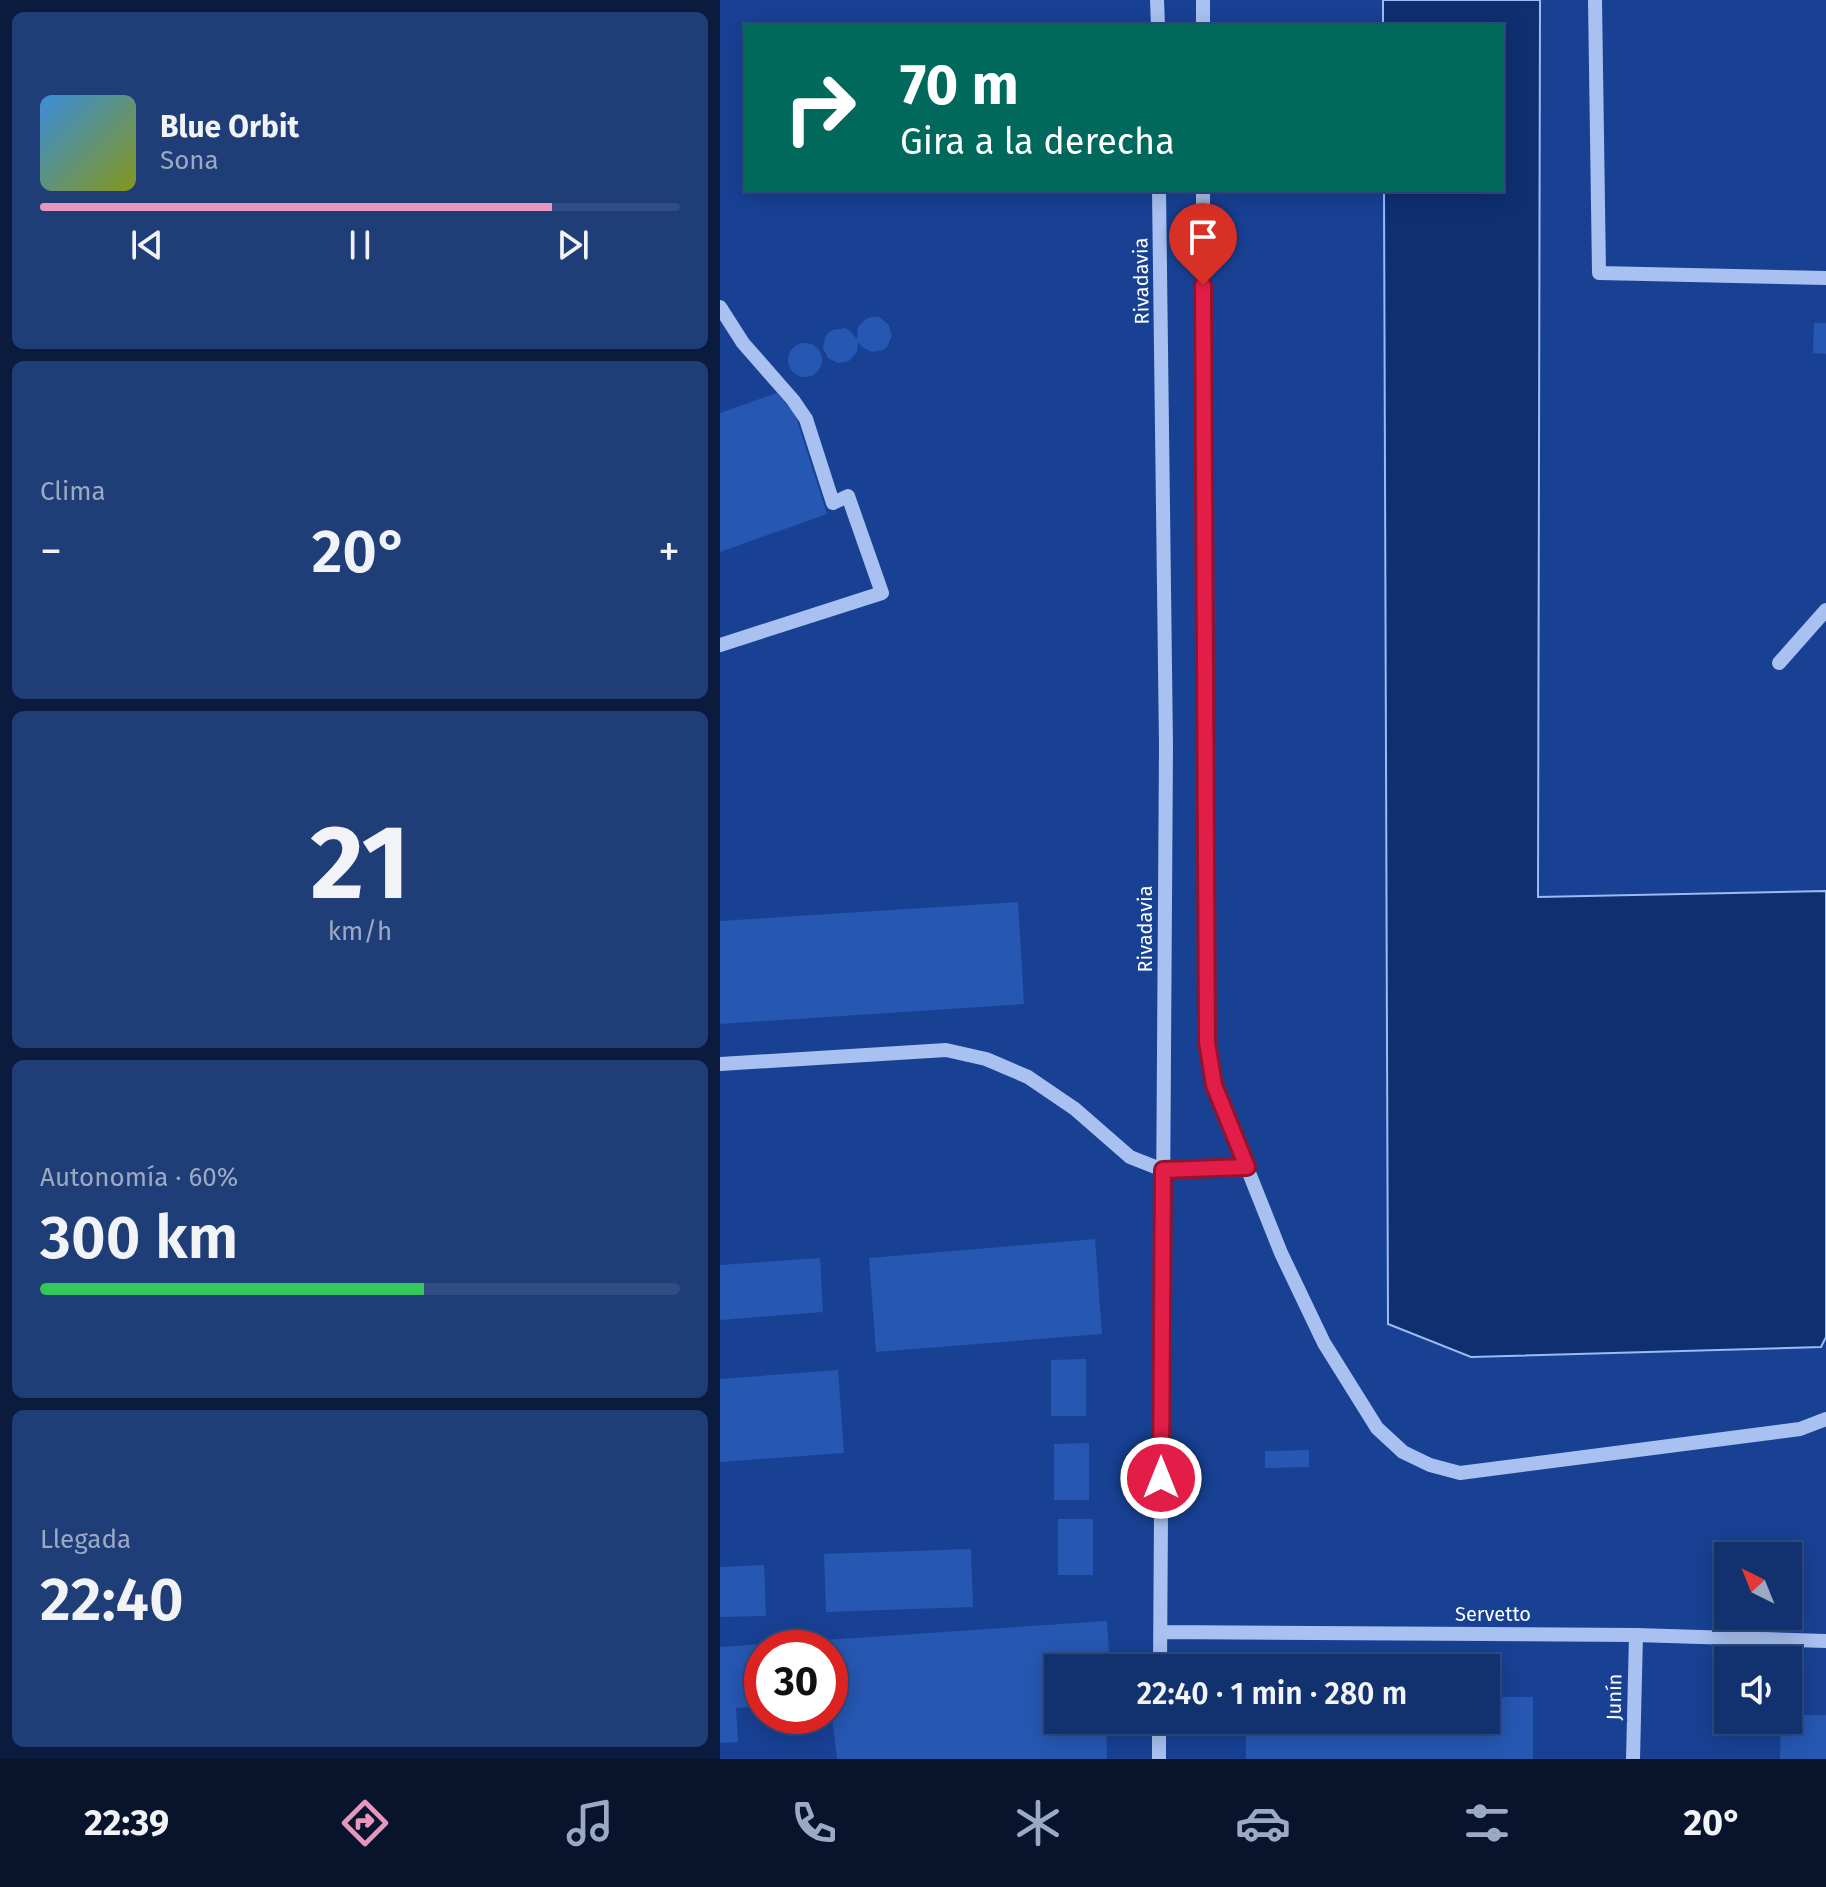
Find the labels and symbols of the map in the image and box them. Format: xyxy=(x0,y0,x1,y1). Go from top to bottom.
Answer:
pin xyxy=(1169,203,1237,285)
street label: Rivadavia xyxy=(1128,237,1154,325)
street label: Rivadavia xyxy=(1133,885,1157,973)
position arrow xyxy=(1119,1436,1203,1520)
north arrow xyxy=(1714,1542,1802,1630)
street label: Servetto xyxy=(1455,1602,1531,1626)
speed limit sign: 30 xyxy=(744,1630,848,1734)
street label: Junín xyxy=(1602,1673,1626,1721)

